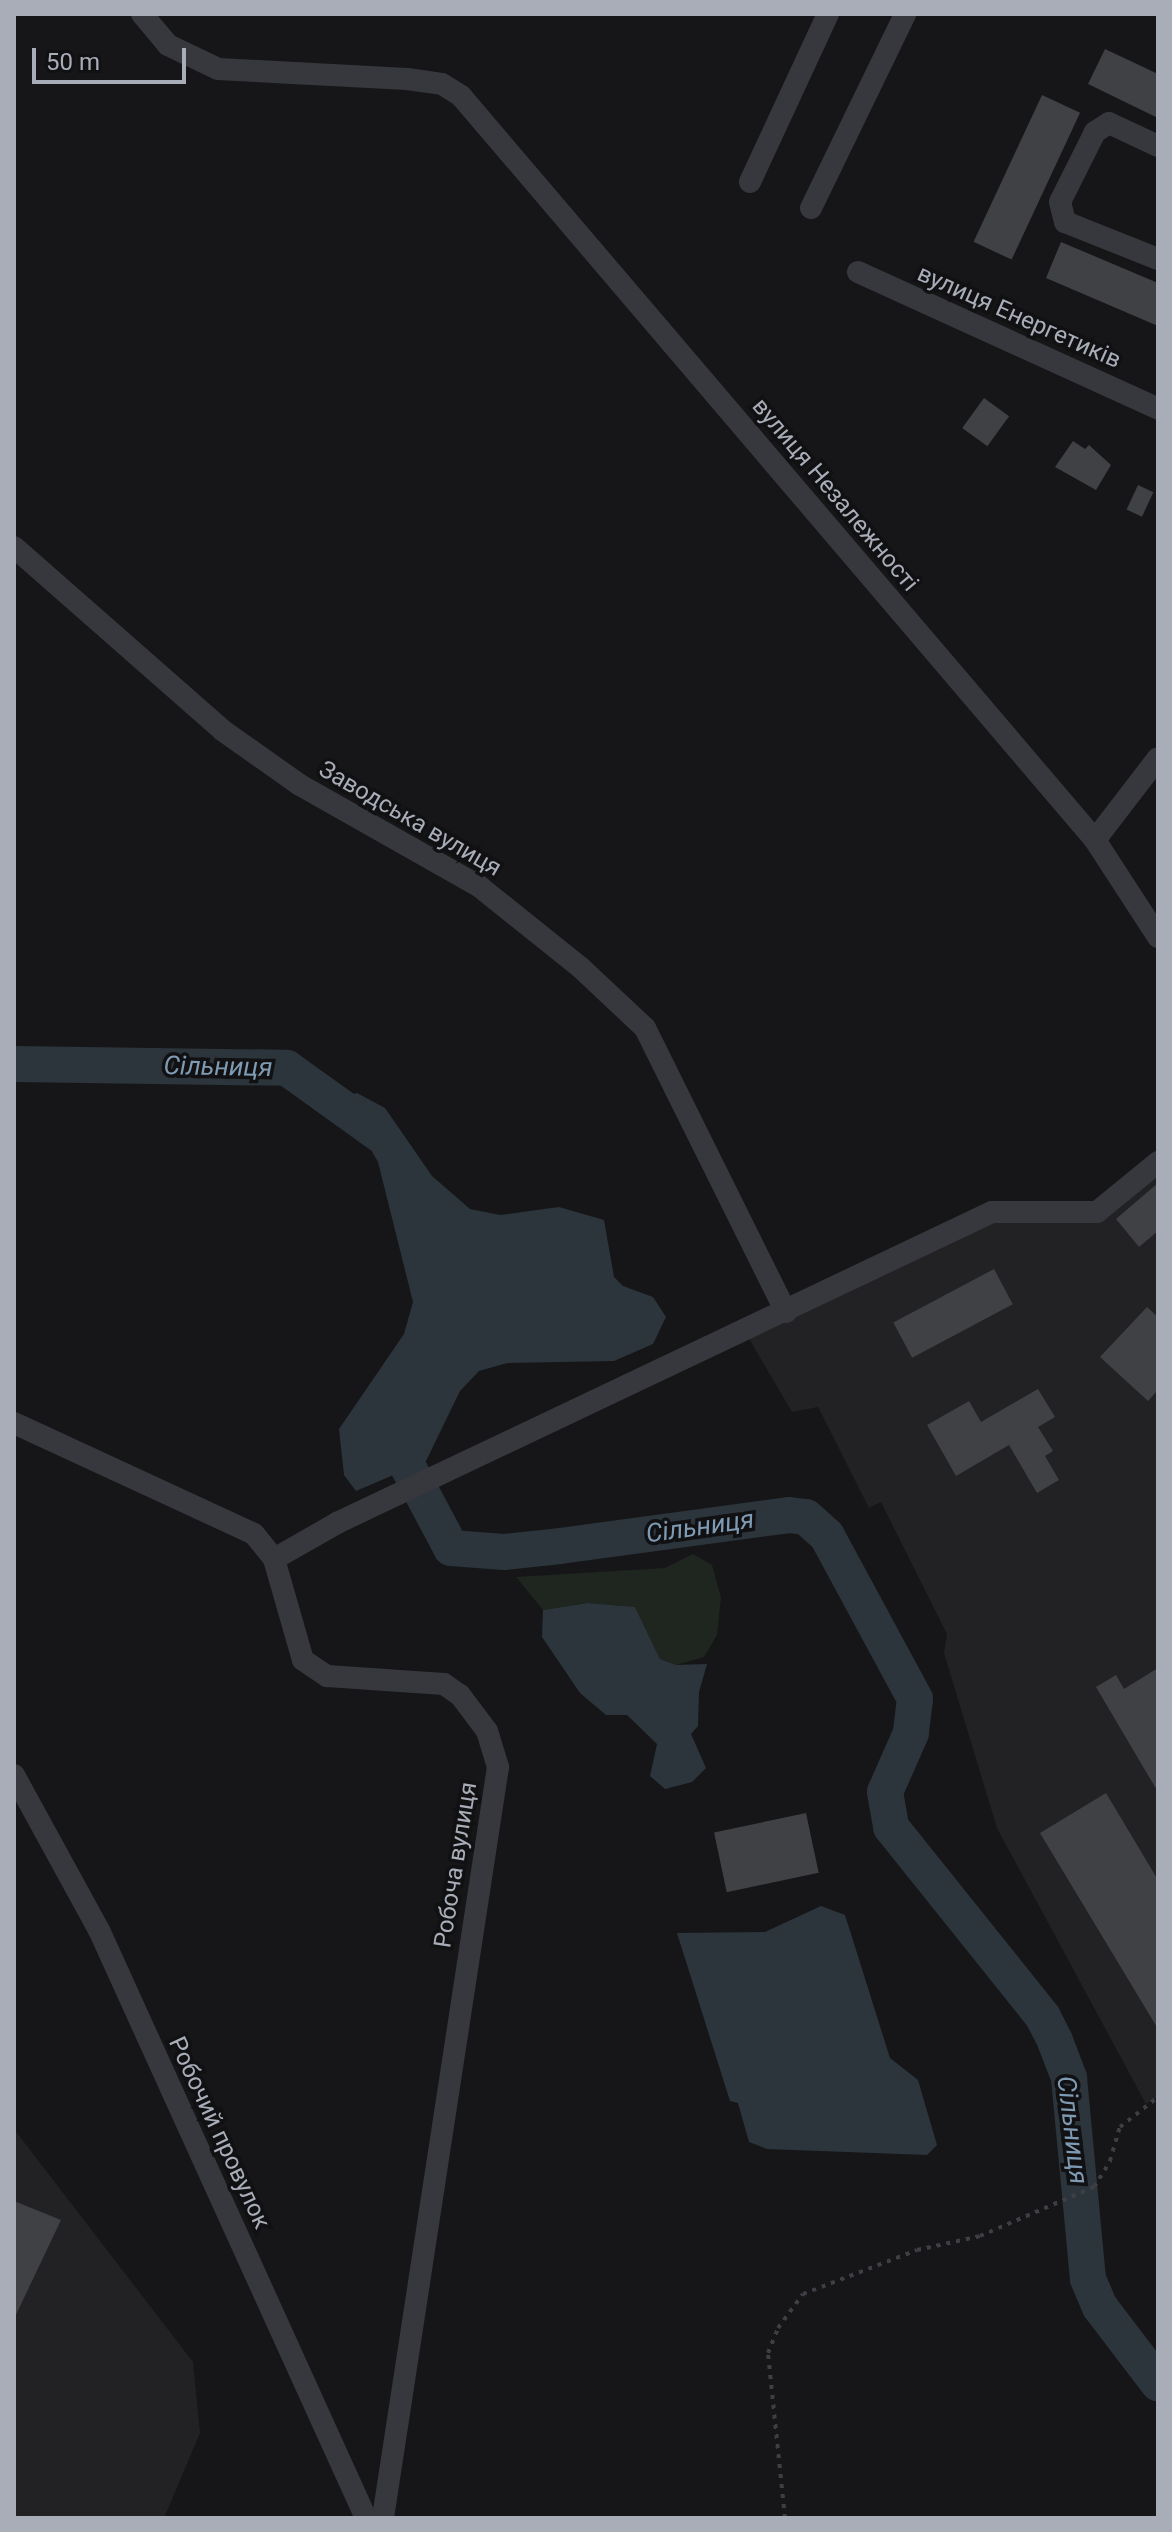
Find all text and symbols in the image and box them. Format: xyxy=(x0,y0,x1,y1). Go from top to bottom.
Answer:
scale bar xyxy=(36,32,190,82)
text: 50 m xyxy=(46,48,100,76)
street label: вулиця Енергетиків xyxy=(913,259,1125,375)
street label: вулиця Незалежності xyxy=(746,393,924,597)
street label: Заводська вулиця xyxy=(314,755,506,883)
water label: Сільниця xyxy=(163,1050,273,1084)
water label: Сільниця xyxy=(644,1504,756,1550)
street label: Робоча вулиця xyxy=(429,1780,483,1950)
street label: Робочий провулок xyxy=(162,2032,276,2234)
water label: Сільниця xyxy=(1050,2074,1094,2186)

